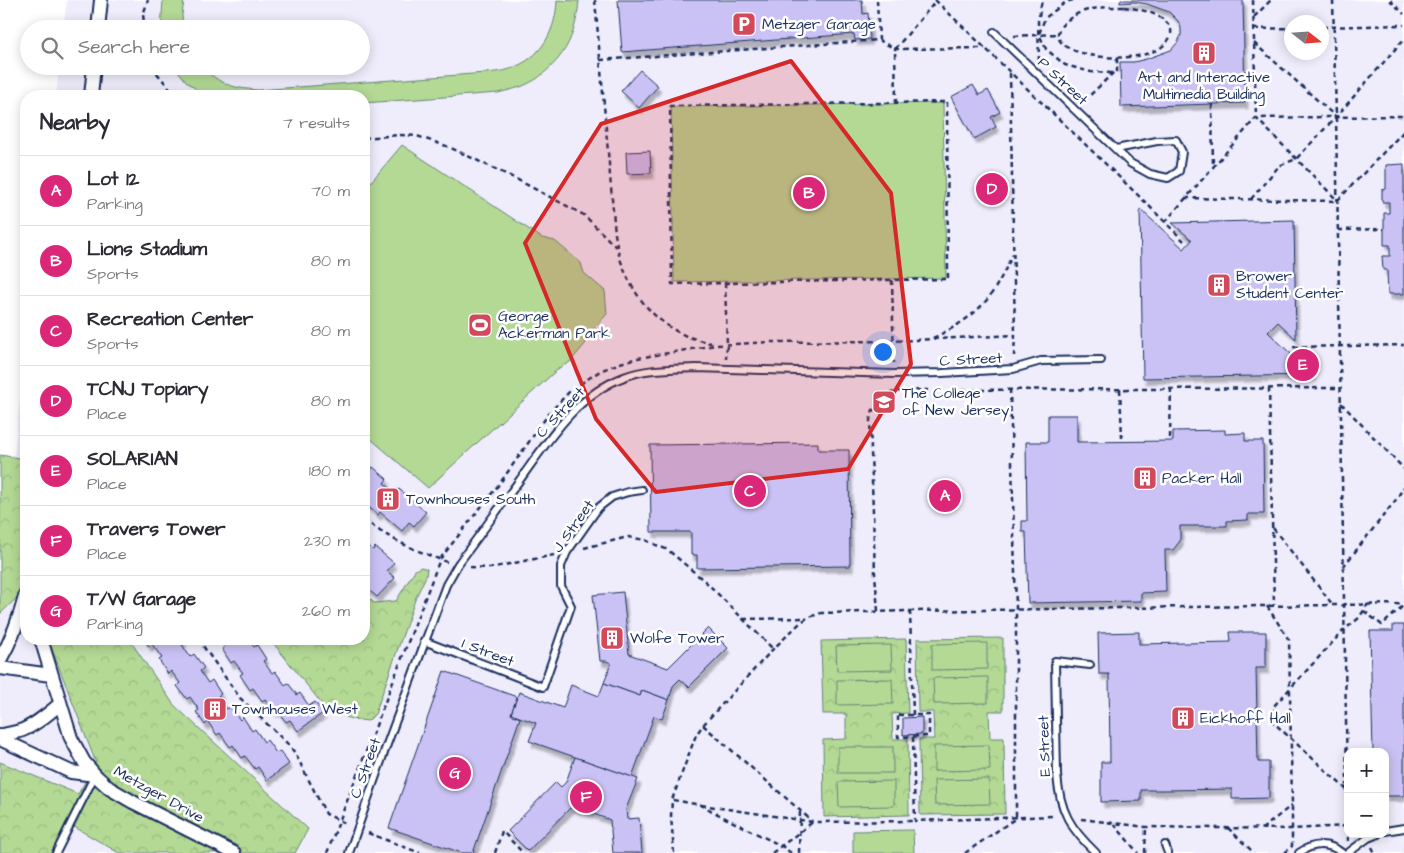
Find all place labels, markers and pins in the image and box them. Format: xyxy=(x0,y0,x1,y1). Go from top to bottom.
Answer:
parking icon: Metzger Garage xyxy=(731,11,757,37)
place label: Metzger Garage xyxy=(762,14,876,36)
building icon: Art and Interactive Multimedia Building xyxy=(1191,40,1217,66)
place label: Art and Interactive Multimedia Building xyxy=(1138,67,1270,106)
pin: D xyxy=(976,170,1008,208)
pin: B xyxy=(793,174,825,212)
place label: Brower Student Center xyxy=(1236,266,1343,304)
building icon: Brower Student Center xyxy=(1206,272,1232,298)
place label: George Ackerman Park xyxy=(498,306,610,344)
sports icon: George Ackerman Park xyxy=(467,312,493,338)
pin: E xyxy=(1287,346,1319,384)
place label: The College of New Jersey xyxy=(902,383,1009,422)
school or university icon: The College of New Jersey xyxy=(871,389,897,415)
building icon: Packer Hall xyxy=(1132,465,1158,491)
place label: Packer Hall xyxy=(1162,468,1242,489)
pin: C xyxy=(734,472,766,510)
pin: A xyxy=(929,477,961,515)
building icon: Townhouses South xyxy=(375,486,401,512)
place label: Townhouses South xyxy=(406,489,536,510)
building icon: Wolfe Tower xyxy=(599,625,625,651)
place label: Wolfe Tower xyxy=(630,628,724,649)
building icon: Townhouses West xyxy=(202,696,228,722)
place label: Townhouses West xyxy=(232,699,358,720)
building icon: Eickhoff Hall xyxy=(1170,705,1196,731)
place label: Eickhoff Hall xyxy=(1200,708,1291,729)
pin: G xyxy=(439,754,471,792)
pin: F xyxy=(570,778,602,816)

